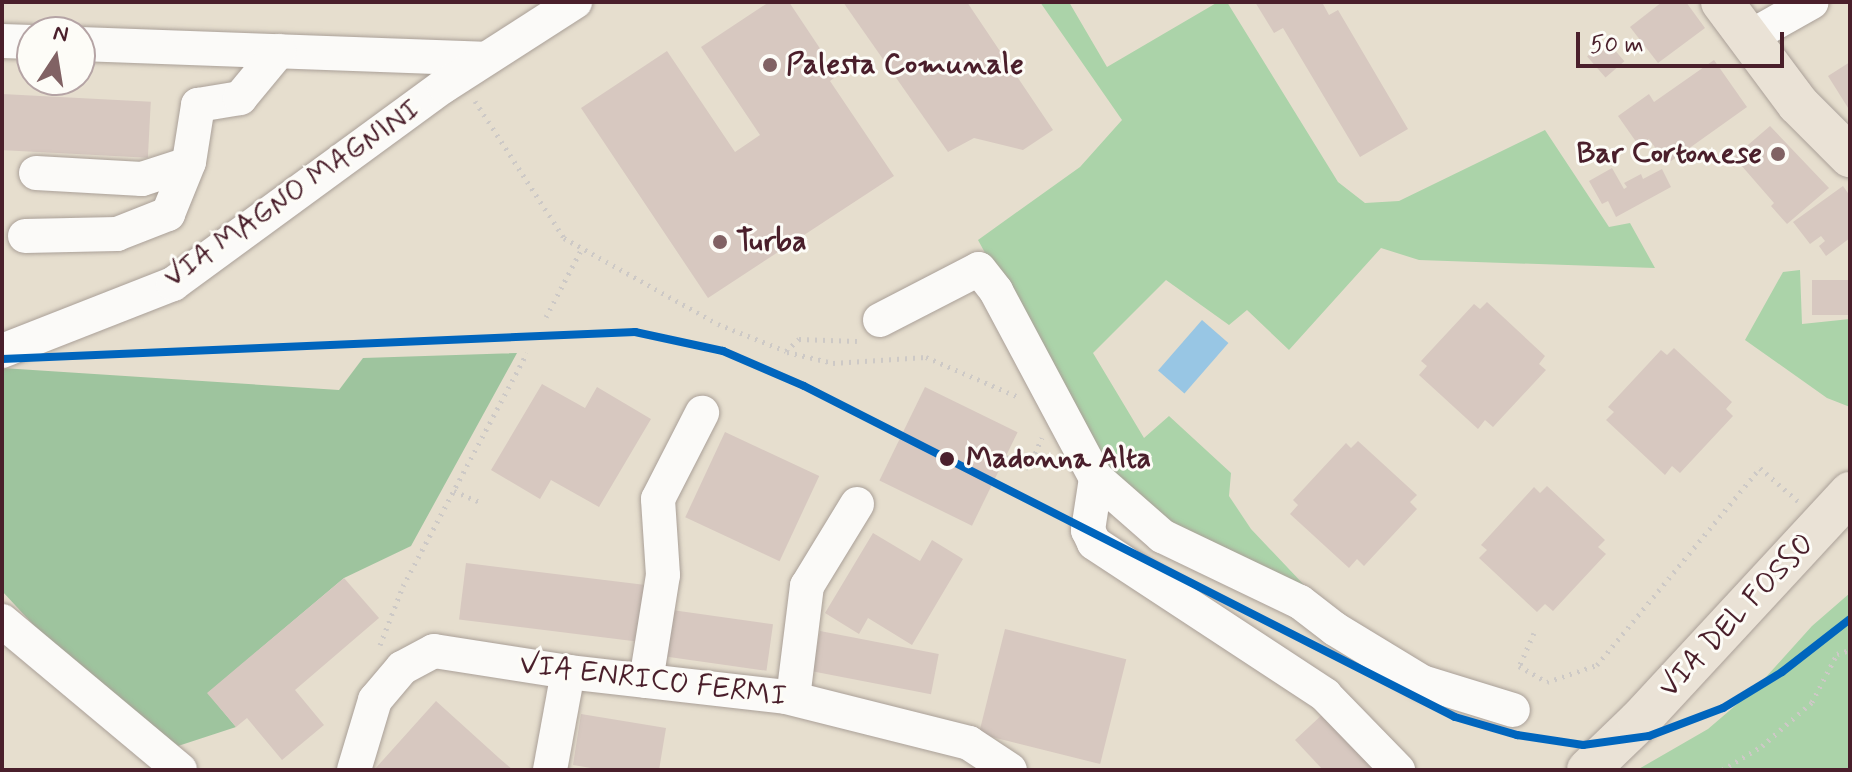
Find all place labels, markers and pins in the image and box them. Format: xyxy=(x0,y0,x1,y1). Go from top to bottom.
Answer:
place label: Palesta Comunale xyxy=(786,47,1020,83)
marker: Palesta Comunale xyxy=(761,56,779,74)
place label: Bar Cortonese xyxy=(1578,136,1762,172)
marker: Bar Cortonese xyxy=(1769,145,1787,163)
place label: Turba xyxy=(736,224,807,260)
marker: Turba xyxy=(711,233,729,251)
place label: Madonna Alta xyxy=(966,441,1151,477)
marker: Madonna Alta xyxy=(935,447,959,471)

